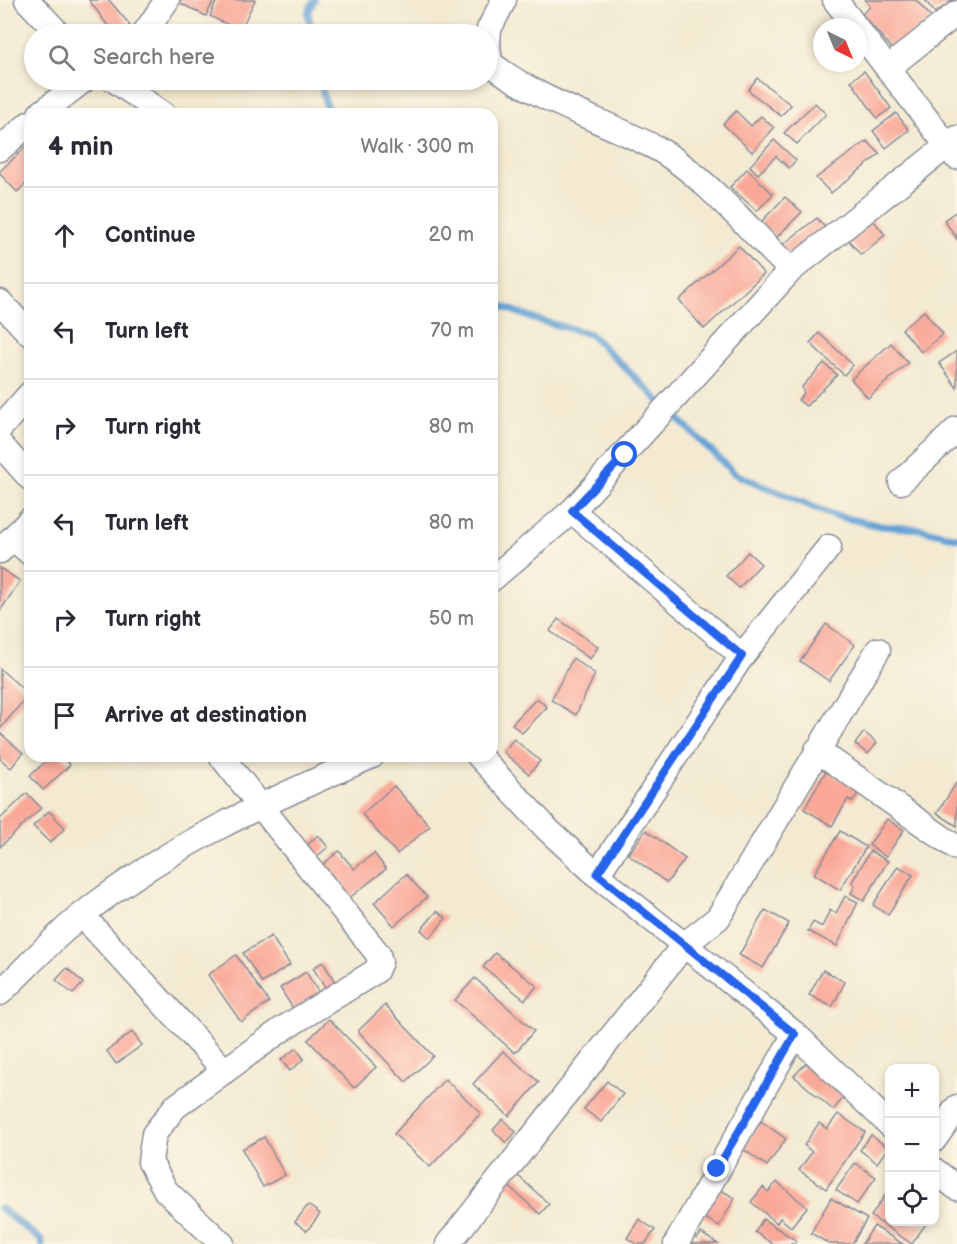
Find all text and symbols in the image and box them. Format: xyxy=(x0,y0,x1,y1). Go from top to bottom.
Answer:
north arrow xyxy=(813,18,867,72)
search box xyxy=(24,24,498,90)
icon: search xyxy=(45,41,78,74)
text: Search here xyxy=(93,44,215,71)
text: 4 min xyxy=(48,132,113,163)
text: Walk · 300 m xyxy=(361,135,474,159)
icon: ahead xyxy=(48,219,81,252)
text: Continue xyxy=(105,222,195,249)
text: 20 m xyxy=(429,223,474,247)
icon: left xyxy=(48,315,81,348)
text: Turn left xyxy=(105,318,189,345)
text: 70 m xyxy=(430,319,474,343)
icon: right xyxy=(48,411,81,444)
text: Turn right xyxy=(105,414,201,441)
text: 80 m xyxy=(429,415,474,439)
route start xyxy=(611,441,637,467)
icon: left xyxy=(48,507,81,540)
text: Turn left xyxy=(105,510,189,537)
text: 80 m xyxy=(429,511,474,535)
icon: right xyxy=(48,603,81,636)
text: Turn right xyxy=(105,606,201,633)
text: 50 m xyxy=(429,607,474,631)
icon: arrive xyxy=(48,699,81,732)
text: Arrive at destination xyxy=(105,702,307,729)
map controls xyxy=(885,1064,939,1226)
button: + xyxy=(885,1064,939,1118)
button: − xyxy=(885,1118,939,1172)
route end xyxy=(703,1155,729,1181)
button: locate xyxy=(885,1172,939,1226)

